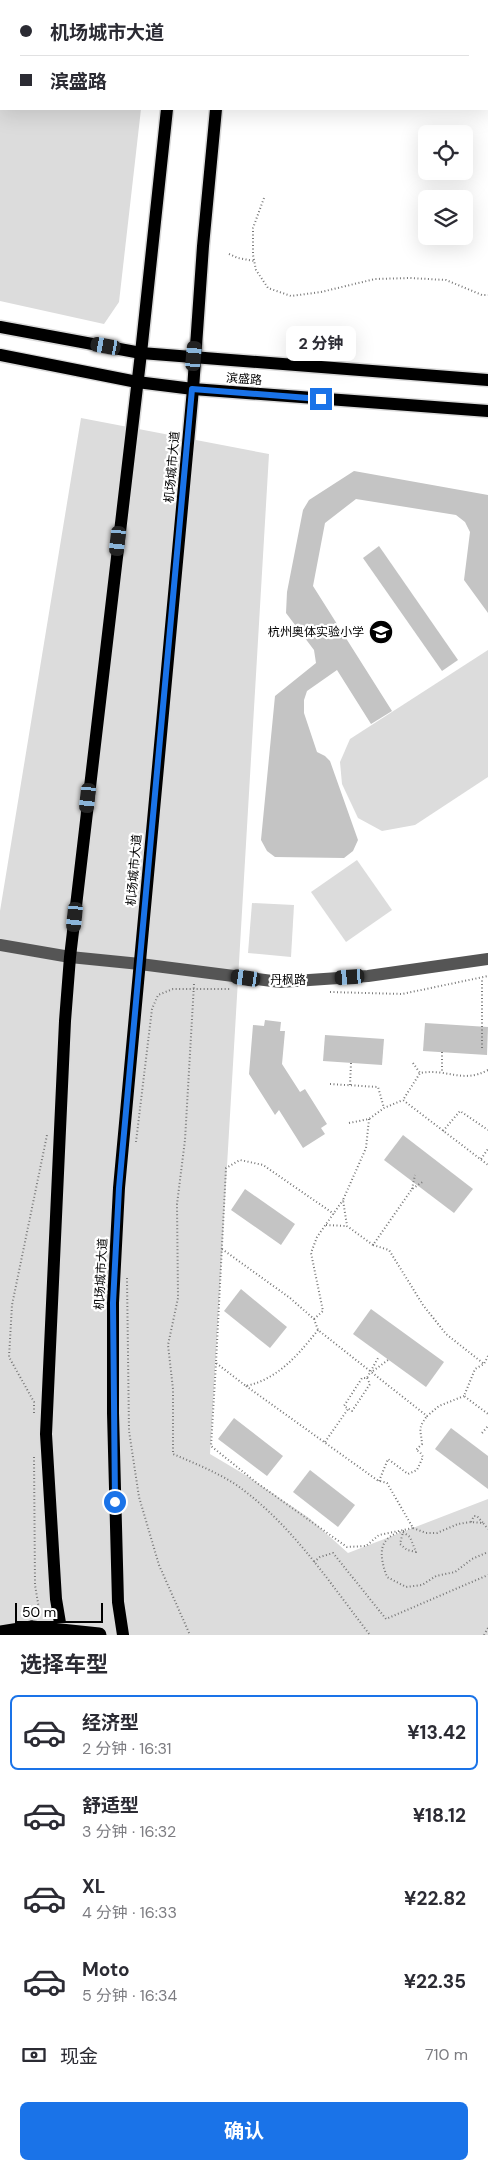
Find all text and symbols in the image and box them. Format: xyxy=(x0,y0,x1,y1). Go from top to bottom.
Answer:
text: 机场城市大道 xyxy=(50,20,164,45)
text: 滨盛路 xyxy=(50,69,107,94)
map controls xyxy=(418,125,473,245)
button: locate xyxy=(418,125,473,180)
button: layers xyxy=(418,190,473,245)
callout: 2 分钟 xyxy=(286,326,356,362)
text: 2 分钟 xyxy=(299,333,344,354)
car xyxy=(89,336,122,356)
car xyxy=(185,340,202,372)
street label: 滨盛路 xyxy=(225,370,263,388)
route end xyxy=(310,388,332,410)
street label: 机场城市大道 xyxy=(161,430,183,504)
car xyxy=(108,525,127,557)
school or university icon: 杭州奥体实验小学 xyxy=(368,619,394,645)
place label: 杭州奥体实验小学 xyxy=(268,624,364,640)
car xyxy=(78,782,97,814)
street label: 机场城市大道 xyxy=(123,833,145,907)
car xyxy=(65,901,84,933)
car xyxy=(230,968,261,988)
car xyxy=(334,968,365,986)
street label: 丹枫路 xyxy=(270,972,306,988)
street label: 机场城市大道 xyxy=(91,1238,111,1310)
route start xyxy=(104,1491,126,1513)
scale bar xyxy=(15,1600,102,1623)
text: 50 m xyxy=(22,1603,56,1621)
text: 选择车型 xyxy=(20,1650,108,1679)
icon: car xyxy=(22,1710,67,1755)
text: 经济型 xyxy=(82,1710,139,1735)
text: ¥13.42 xyxy=(407,1720,466,1745)
text: 2 分钟 · 16:31 xyxy=(82,1738,172,1759)
icon: car xyxy=(22,1793,67,1838)
text: 舒适型 xyxy=(82,1793,139,1818)
text: ¥18.12 xyxy=(413,1803,466,1828)
text: 3 分钟 · 16:32 xyxy=(82,1821,176,1842)
text: XL xyxy=(82,1874,105,1899)
icon: car xyxy=(22,1876,67,1921)
text: ¥22.82 xyxy=(404,1886,466,1911)
text: 4 分钟 · 16:33 xyxy=(82,1902,177,1923)
text: Moto xyxy=(82,1957,130,1982)
icon: car xyxy=(22,1959,67,2004)
text: ¥22.35 xyxy=(404,1969,466,1994)
text: 5 分钟 · 16:34 xyxy=(82,1985,177,2006)
icon: cash xyxy=(20,2041,48,2069)
text: 现金 xyxy=(60,2044,98,2069)
text: 710 m xyxy=(425,2044,468,2065)
button: 确认 xyxy=(20,2102,468,2160)

